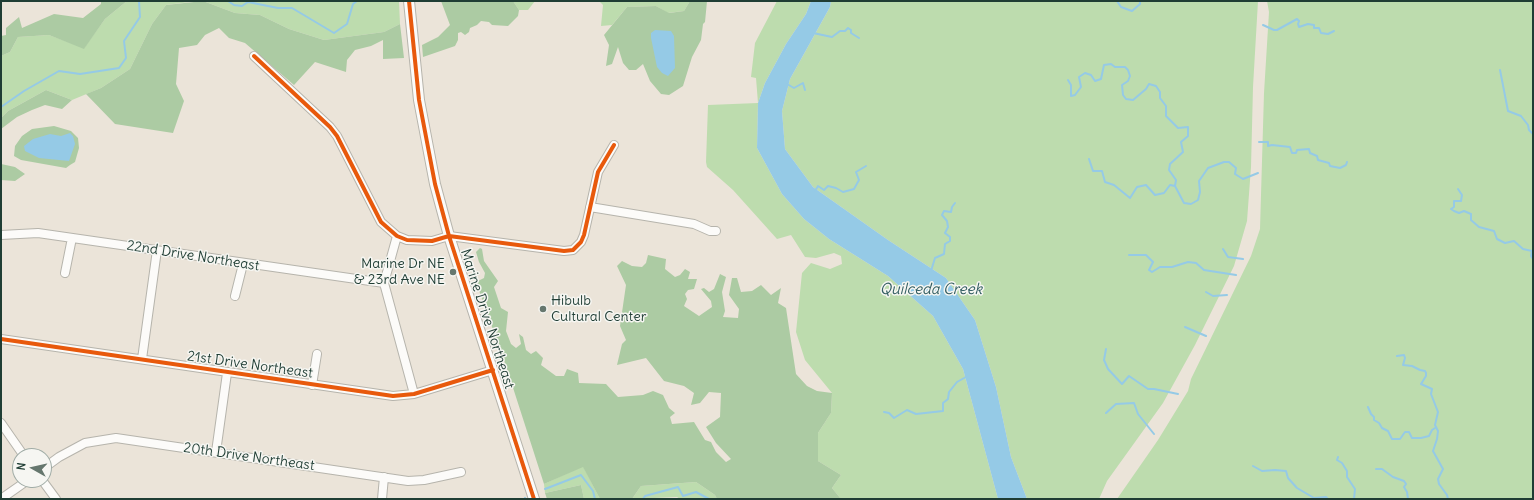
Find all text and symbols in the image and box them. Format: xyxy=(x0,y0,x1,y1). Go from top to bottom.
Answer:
street label: 22nd Drive Northeast xyxy=(126,237,260,275)
street label: Marine Drive Northeast xyxy=(456,247,518,391)
place label: Marine Dr NE & 23rd Ave NE xyxy=(354,256,445,288)
marker: Marine Dr NE & 23rd Ave NE xyxy=(448,267,458,277)
water label: Quilceda Creek xyxy=(880,281,982,299)
place label: Hibulb Cultural Center xyxy=(551,293,646,326)
marker: Hibulb Cultural Center xyxy=(538,304,548,314)
street label: 21st Drive Northeast xyxy=(186,348,314,382)
street label: 20th Drive Northeast xyxy=(182,439,316,475)
north arrow xyxy=(12,448,52,488)
text: N xyxy=(14,462,29,471)

